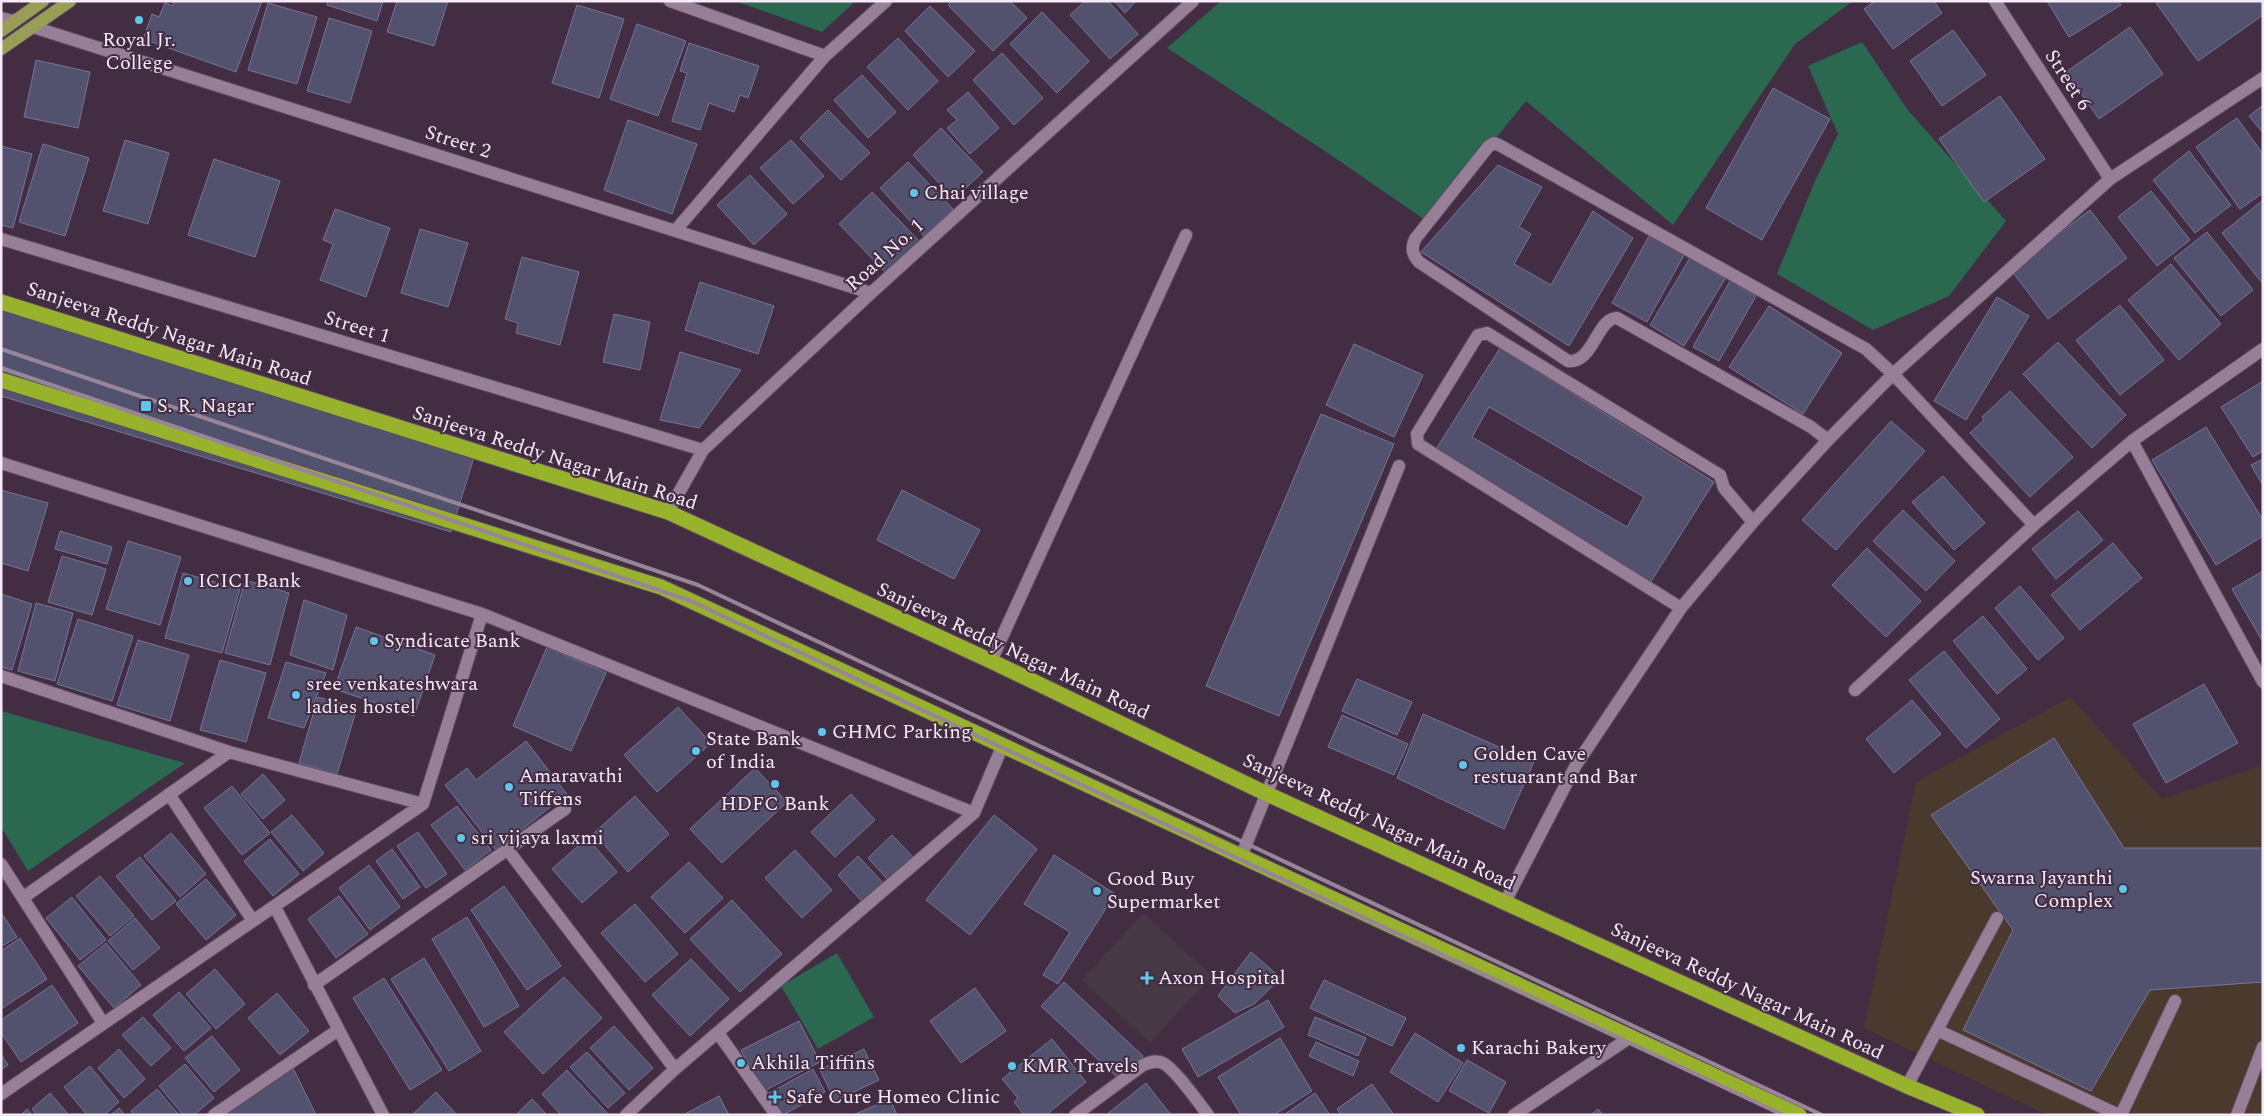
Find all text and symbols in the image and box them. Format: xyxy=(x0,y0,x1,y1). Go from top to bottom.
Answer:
marker: Royal Jr. College xyxy=(133,14,145,26)
place label: Royal Jr. College xyxy=(102,25,176,78)
street label: Street 6 xyxy=(2037,44,2099,116)
street label: Street 2 xyxy=(421,117,495,167)
place label: Chai village xyxy=(924,178,1029,208)
marker: Chai village xyxy=(908,187,920,199)
street label: Road No. 1 xyxy=(839,212,931,298)
street label: Sanjeeva Reddy Nagar Main Road xyxy=(23,274,315,394)
street label: Street 1 xyxy=(320,303,394,351)
place label: S. R. Nagar xyxy=(157,391,255,421)
street label: Sanjeeva Reddy Nagar Main Road xyxy=(409,398,701,518)
marker: S. R. Nagar xyxy=(139,399,153,413)
place label: ICICI Bank xyxy=(198,566,301,596)
street label: Sanjeeva Reddy Nagar Main Road xyxy=(872,574,1154,728)
marker: ICICI Bank xyxy=(182,575,194,587)
place label: Syndicate Bank xyxy=(384,626,521,656)
marker: Syndicate Bank xyxy=(368,635,380,647)
place label: sree venkateshwara ladies hostel xyxy=(306,669,478,722)
marker: sree venkateshwara ladies hostel xyxy=(290,689,302,701)
place label: GHMC Parking xyxy=(832,717,972,747)
place label: State Bank of India xyxy=(706,724,801,777)
marker: GHMC Parking xyxy=(816,726,828,738)
place label: Golden Cave restuarant and Bar xyxy=(1473,739,1637,792)
marker: State Bank of India xyxy=(690,745,702,757)
street label: Sanjeeva Reddy Nagar Main Road xyxy=(1238,745,1520,899)
marker: Golden Cave restuarant and Bar xyxy=(1457,759,1469,771)
place label: Amaravathi Tiffens xyxy=(519,761,623,814)
marker: HDFC Bank xyxy=(769,778,781,790)
marker: Amaravathi Tiffens xyxy=(503,781,515,793)
place label: HDFC Bank xyxy=(720,789,830,819)
place label: sri vijaya laxmi xyxy=(471,823,604,853)
marker: sri vijaya laxmi xyxy=(455,832,467,844)
place label: Swarna Jayanthi Complex xyxy=(1970,863,2113,916)
place label: Good Buy Supermarket xyxy=(1107,864,1220,917)
marker: Swarna Jayanthi Complex xyxy=(2117,883,2129,895)
marker: Good Buy Supermarket xyxy=(1091,885,1103,897)
street label: Sanjeeva Reddy Nagar Main Road xyxy=(1606,914,1888,1068)
place label: Axon Hospital xyxy=(1158,963,1286,993)
marker: Axon Hospital xyxy=(1140,971,1154,985)
place label: Karachi Bakery xyxy=(1471,1033,1607,1063)
marker: Karachi Bakery xyxy=(1455,1042,1467,1054)
place label: Akhila Tiffins xyxy=(751,1048,875,1078)
place label: KMR Travels xyxy=(1022,1051,1138,1081)
marker: Akhila Tiffins xyxy=(735,1057,747,1069)
marker: KMR Travels xyxy=(1006,1060,1018,1072)
place label: Safe Cure Homeo Clinic xyxy=(786,1082,1000,1112)
marker: Safe Cure Homeo Clinic xyxy=(768,1090,782,1104)

